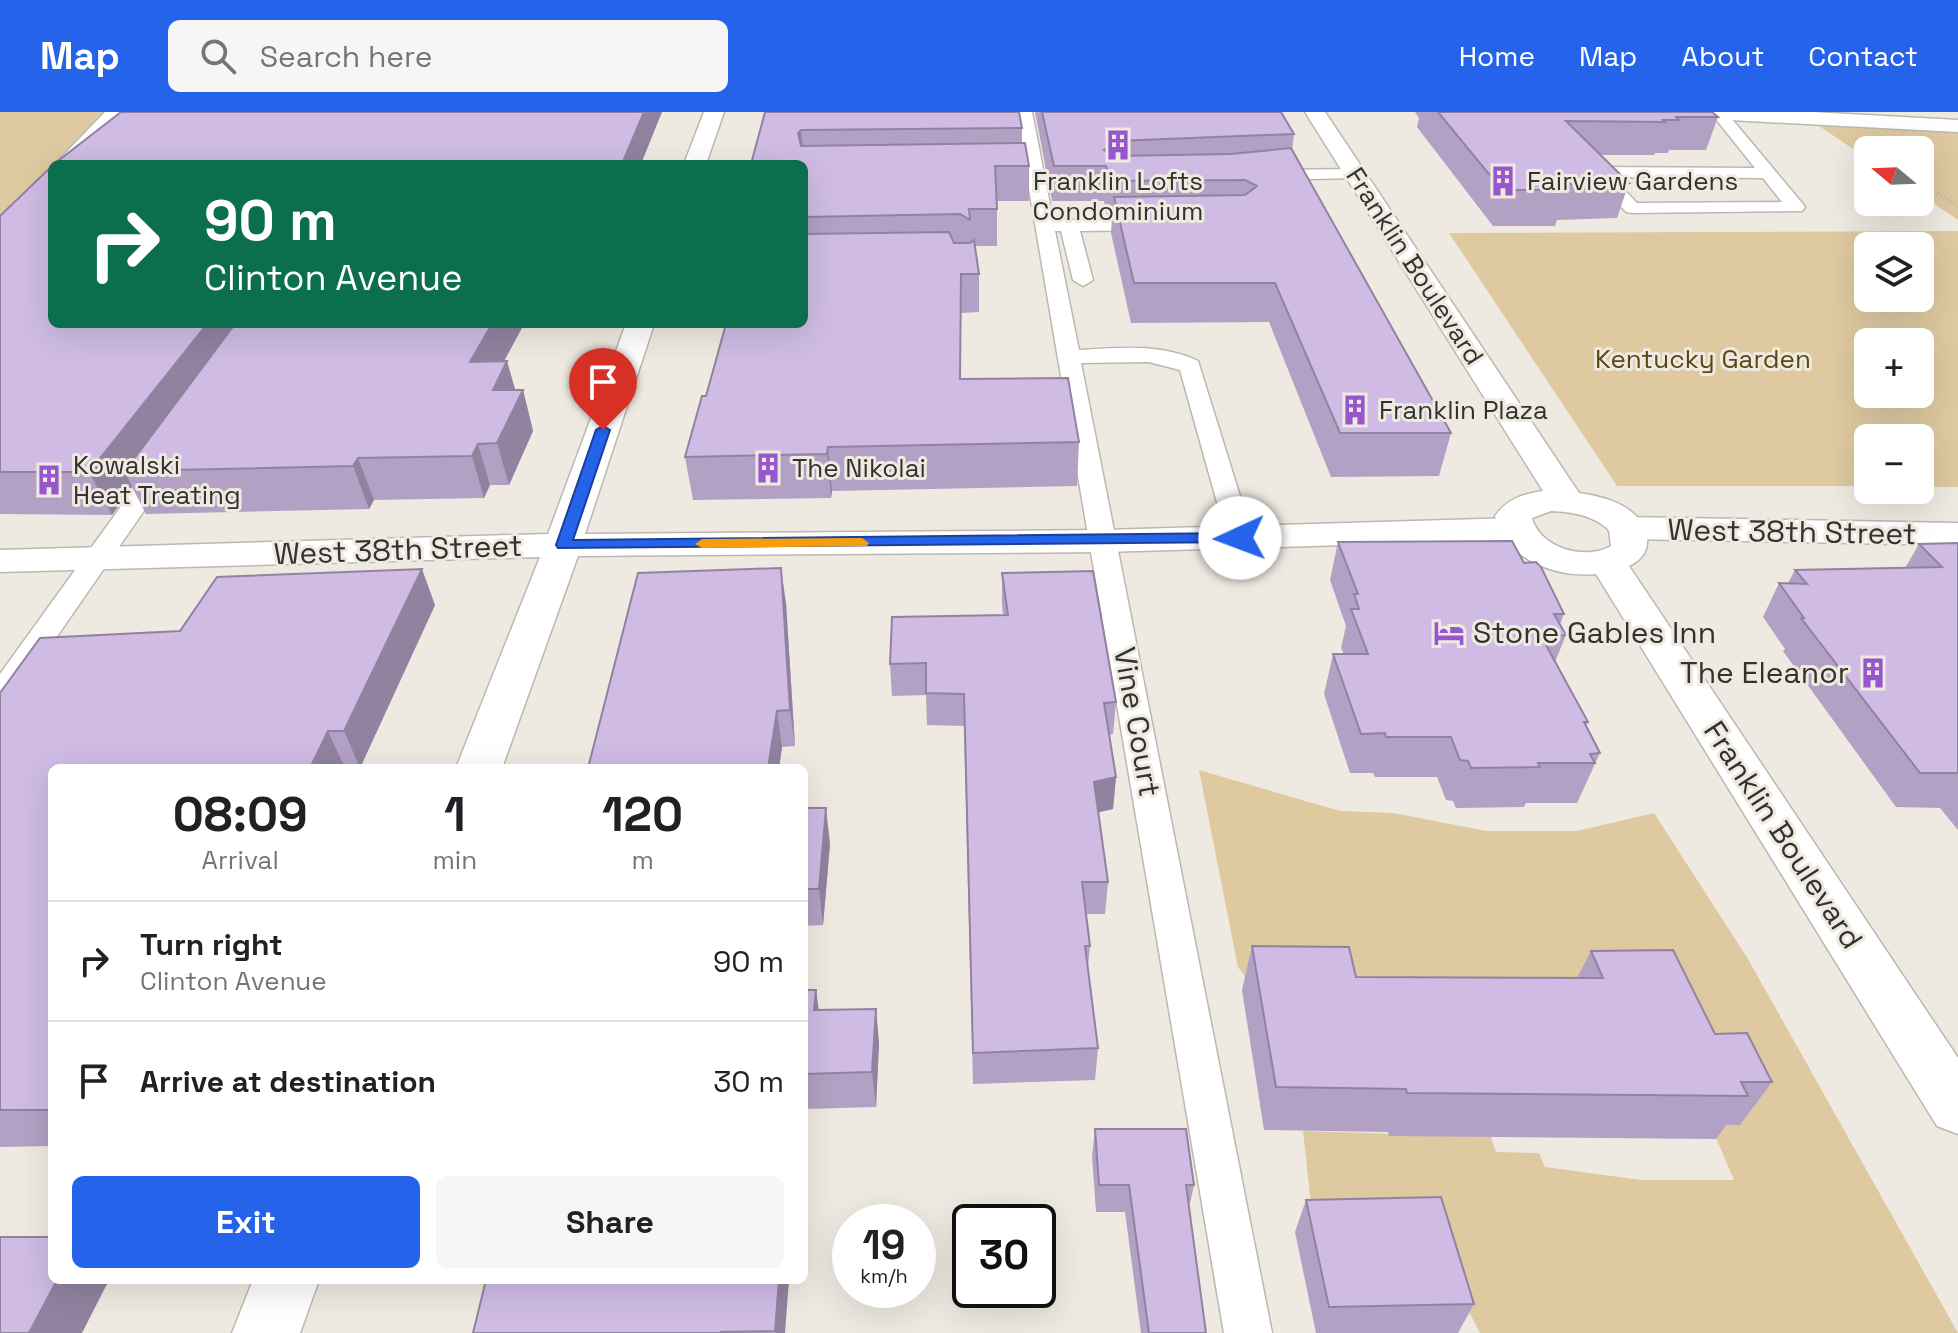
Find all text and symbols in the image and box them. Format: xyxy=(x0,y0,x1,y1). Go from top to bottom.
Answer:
search box xyxy=(168,20,728,92)
text: Map xyxy=(40,32,120,80)
icon: search xyxy=(196,34,240,78)
text: Search here xyxy=(260,37,433,76)
text: Home xyxy=(1459,38,1535,74)
text: Map xyxy=(1579,38,1637,74)
text: About xyxy=(1681,38,1764,74)
text: Contact xyxy=(1808,38,1918,74)
building icon: Franklin Lofts Condominium xyxy=(1101,128,1135,162)
north arrow xyxy=(1854,136,1934,216)
map controls xyxy=(1854,136,1934,504)
street label: Franklin Boulevard xyxy=(1338,161,1492,371)
place label: Franklin Lofts Condominium xyxy=(1033,164,1203,228)
building icon: Fairview Gardens xyxy=(1486,164,1520,198)
place label: Fairview Gardens xyxy=(1527,164,1738,198)
text: 90 m xyxy=(204,185,337,256)
icon: right xyxy=(72,192,176,296)
button: layers xyxy=(1854,232,1934,312)
text: Clinton Avenue xyxy=(204,255,462,301)
button: + xyxy=(1854,328,1934,408)
park label: Kentucky Garden xyxy=(1595,342,1811,376)
pin xyxy=(569,348,637,430)
icon: arrive xyxy=(581,360,625,404)
building icon: Franklin Plaza xyxy=(1338,393,1372,427)
place label: Franklin Plaza xyxy=(1379,393,1548,427)
button: − xyxy=(1854,424,1934,504)
place label: Kowalski Heat Treating xyxy=(73,448,241,512)
building icon: The Nikolai xyxy=(751,451,785,485)
place label: The Nikolai xyxy=(792,451,926,485)
building icon: Kowalski Heat Treating xyxy=(32,463,66,497)
position arrow xyxy=(1198,496,1282,580)
street label: West 38th Street xyxy=(1667,510,1917,553)
street label: West 38th Street xyxy=(273,526,523,573)
place label: Stone Gables Inn xyxy=(1473,613,1716,652)
hotel icon: Stone Gables Inn xyxy=(1432,616,1466,650)
street label: Vine Court xyxy=(1105,644,1170,800)
place label: The Eleanor xyxy=(1680,653,1849,692)
building icon: The Eleanor xyxy=(1856,656,1890,690)
street label: Franklin Boulevard xyxy=(1695,713,1872,956)
text: 08:09 xyxy=(173,784,308,845)
text: 1 xyxy=(444,784,466,845)
text: 120 xyxy=(602,784,683,845)
text: Arrival xyxy=(202,843,279,877)
text: min xyxy=(432,843,477,877)
text: m xyxy=(631,843,654,877)
text: Turn right xyxy=(140,925,283,964)
icon: right xyxy=(72,939,116,983)
text: 90 m xyxy=(713,942,784,981)
text: Clinton Avenue xyxy=(140,964,327,998)
icon: arrive xyxy=(72,1059,116,1103)
text: Arrive at destination xyxy=(140,1062,436,1101)
text: 30 m xyxy=(713,1062,784,1101)
button: Exit xyxy=(72,1176,420,1268)
button: Share xyxy=(436,1176,784,1268)
speed limit sign: 30 xyxy=(952,1204,1056,1308)
text: 19 xyxy=(863,1220,905,1271)
text: km/h xyxy=(860,1263,908,1289)

